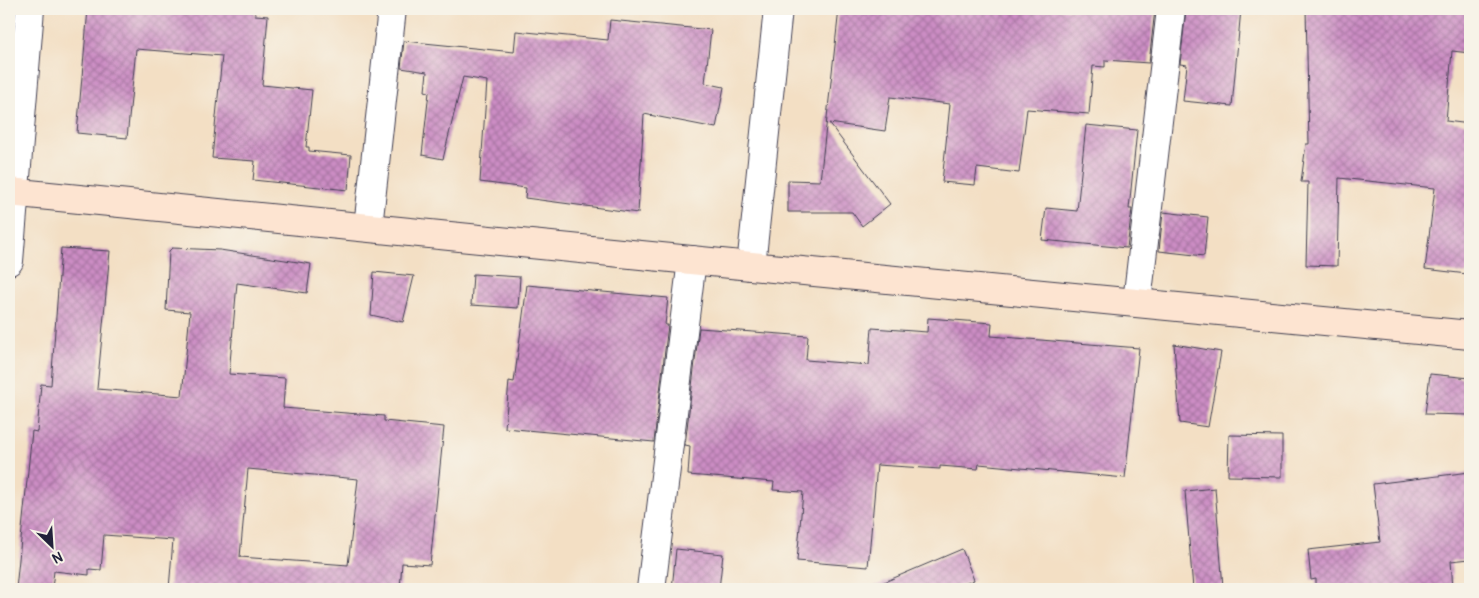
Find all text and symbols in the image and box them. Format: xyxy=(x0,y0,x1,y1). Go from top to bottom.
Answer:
north arrow xyxy=(28,520,78,570)
text: N xyxy=(49,548,65,567)

